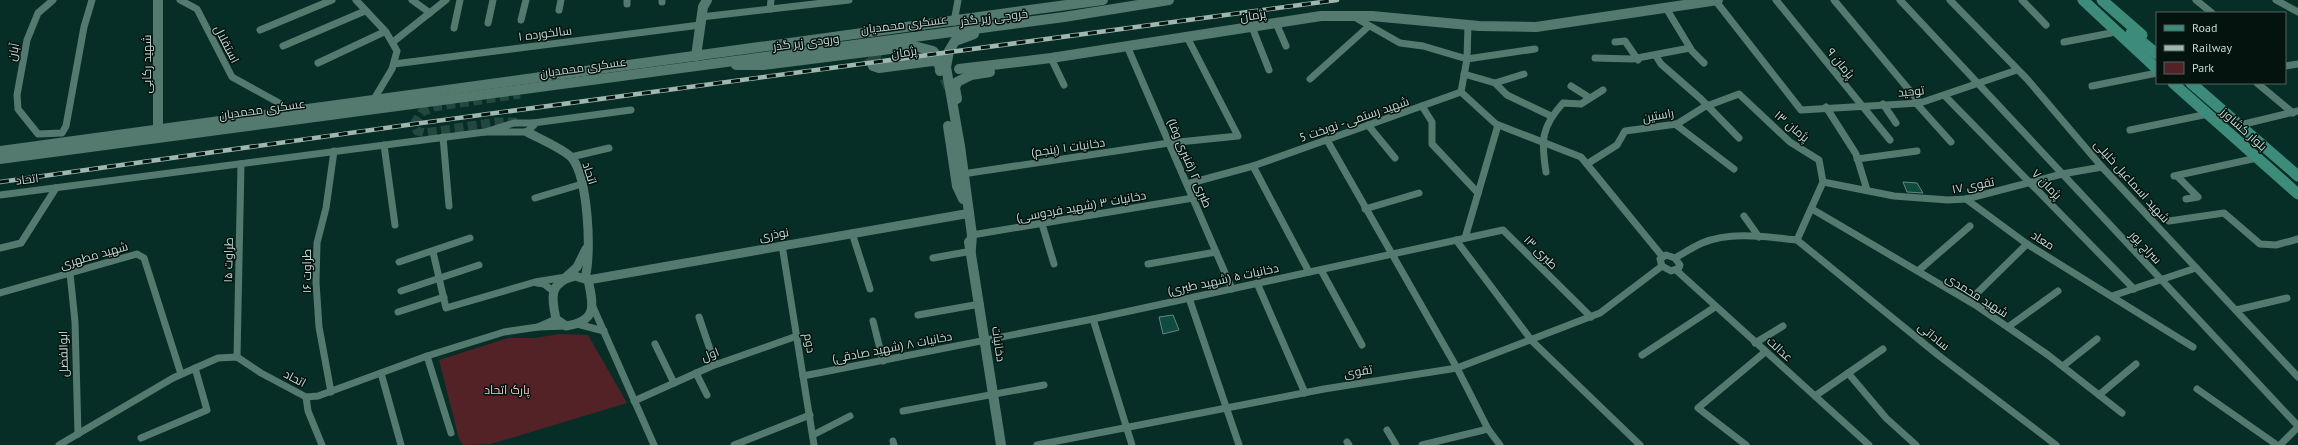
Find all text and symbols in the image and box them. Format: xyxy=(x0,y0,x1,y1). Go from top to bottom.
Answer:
street label: خروجی زیر گذر xyxy=(958,5,1029,29)
street label: پژمان xyxy=(1239,5,1268,26)
street label: عسکری محمدیان xyxy=(860,11,948,37)
legend xyxy=(2156,12,2286,84)
text: Road xyxy=(2192,20,2217,35)
street label: سالخورده ۱ xyxy=(517,22,573,44)
street label: استقلال xyxy=(211,23,243,65)
street label: ورودی زیر گذر xyxy=(771,30,840,54)
street label: شهید رکابی xyxy=(139,34,154,94)
text: Railway xyxy=(2192,40,2232,55)
street label: آبان xyxy=(4,41,22,62)
street label: پژمان xyxy=(890,43,919,63)
street label: پژمان ۹ xyxy=(1822,44,1858,83)
street label: عسکری محمدیان xyxy=(539,54,627,80)
text: Park xyxy=(2192,60,2214,75)
street label: توحید xyxy=(1897,82,1926,100)
street label: شهید رستمی - نوبخت 5 xyxy=(1297,93,1411,145)
street label: عسکری محمدیان xyxy=(218,96,306,122)
street label: بلوار کشاورز xyxy=(2217,103,2270,154)
street label: راستین xyxy=(1641,105,1675,125)
street label: پژمان ۱۳ xyxy=(1770,107,1813,147)
street label: طبری ۲ (قنبری وفا) xyxy=(1164,116,1216,210)
street label: دخانیات ۱ (پنجم) xyxy=(1030,134,1106,162)
street label: شهید اسماعیل خلیلی xyxy=(2091,137,2173,226)
street label: اتحاد xyxy=(579,160,601,186)
street label: پژمان ۷ xyxy=(2027,166,2066,204)
street label: اتحاد xyxy=(15,170,39,188)
street label: تقوی ۱۷ xyxy=(1950,173,1996,196)
street label: دخانیات ۳ (شهید فردوسی) xyxy=(1015,187,1147,225)
street label: نوذری xyxy=(758,224,790,244)
street label: معاد xyxy=(2029,227,2057,253)
street label: سراج پور xyxy=(2125,227,2165,268)
street label: طبری ۱۳ xyxy=(1521,232,1561,272)
street label: طراوت ۱۵ xyxy=(220,237,236,283)
street label: شهید مطهری xyxy=(58,238,130,272)
street label: طراوت ۱۶ xyxy=(299,249,314,293)
street label: دخانیات ۵ (شهید طبری) xyxy=(1166,260,1280,298)
street label: شهید محمدی xyxy=(1943,270,2011,320)
street label: ساداتی xyxy=(1915,319,1953,353)
street label: دخانیات xyxy=(989,325,1009,363)
street label: دخانیات ۸ (شهید صادقی) xyxy=(831,328,954,366)
street label: ابوالفضل xyxy=(55,331,71,377)
street label: دوم xyxy=(800,332,819,354)
street label: عدالت xyxy=(1764,333,1796,365)
street label: اول xyxy=(699,344,721,364)
street label: تقوی xyxy=(1343,361,1374,381)
street label: اتحاد xyxy=(281,366,309,390)
park label: پارک اتحاد xyxy=(484,382,531,399)

